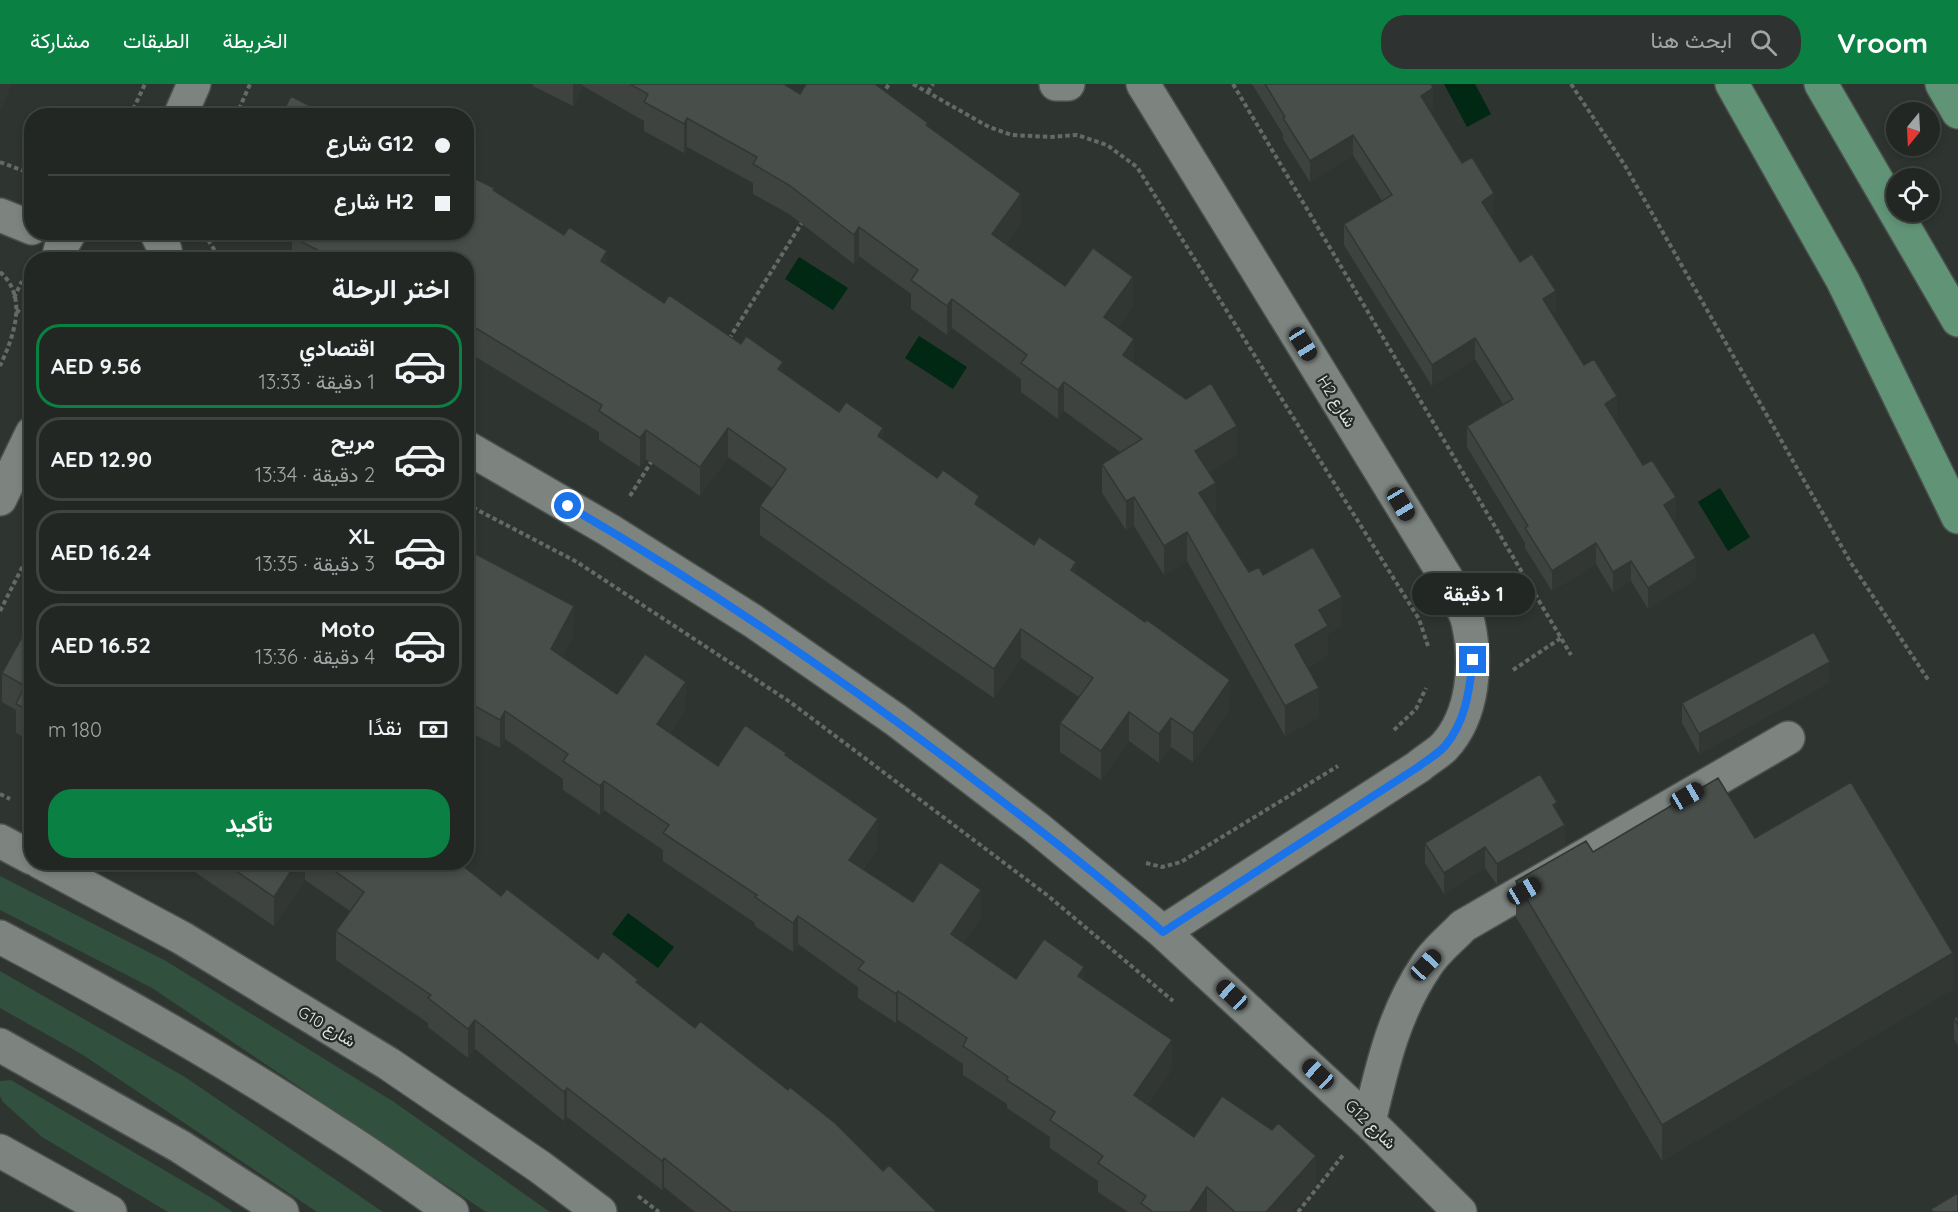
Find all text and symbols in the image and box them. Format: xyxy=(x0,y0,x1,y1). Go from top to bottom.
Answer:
search box xyxy=(1381,15,1801,69)
text: Vroom xyxy=(1837,25,1928,60)
text: ابحث هنا xyxy=(1651,26,1732,54)
icon: search xyxy=(1747,26,1780,59)
text: مشاركة xyxy=(30,27,90,53)
text: الطبقات xyxy=(123,27,190,53)
text: الخريطة xyxy=(223,27,288,53)
north arrow xyxy=(1886,102,1940,156)
map controls xyxy=(1886,102,1940,222)
text: G12 شارع xyxy=(326,129,414,157)
button: locate xyxy=(1886,168,1940,222)
text: H2 شارع xyxy=(334,187,414,215)
text: اختر الرحلة xyxy=(332,271,450,305)
car xyxy=(1286,324,1320,364)
text: اقتصادي xyxy=(299,334,375,362)
icon: car xyxy=(393,339,447,393)
text: AED 9.56 xyxy=(51,352,141,380)
text: 1 دقيقة · 13:33 xyxy=(258,369,375,394)
street label: H2 شارع xyxy=(1312,372,1361,432)
text: مريح xyxy=(331,427,375,455)
icon: car xyxy=(393,432,447,486)
text: AED 12.90 xyxy=(51,445,152,473)
text: 2 دقيقة · 13:34 xyxy=(255,462,375,487)
car xyxy=(1384,484,1418,524)
route start xyxy=(554,492,581,519)
text: XL xyxy=(348,522,375,550)
icon: car xyxy=(393,525,447,579)
text: AED 16.24 xyxy=(51,538,151,566)
text: 3 دقيقة · 13:35 xyxy=(255,551,375,576)
callout: 1 دقيقة xyxy=(1412,573,1534,615)
text: 1 دقيقة xyxy=(1443,581,1504,606)
text: Moto xyxy=(321,615,375,643)
icon: car xyxy=(393,618,447,672)
text: AED 16.52 xyxy=(51,631,151,659)
text: 4 دقيقة · 13:36 xyxy=(255,644,375,669)
route end xyxy=(1459,646,1486,673)
text: نقدًا xyxy=(368,713,402,741)
icon: cash xyxy=(417,713,450,746)
text: 180 m xyxy=(48,717,102,742)
car xyxy=(1667,779,1707,813)
button: تأكيد xyxy=(48,789,450,858)
car xyxy=(1504,874,1544,908)
car xyxy=(1407,946,1445,984)
car xyxy=(1213,976,1251,1014)
street label: G10 شارع xyxy=(294,1001,359,1053)
car xyxy=(1299,1055,1337,1093)
street label: G12 شارع xyxy=(1340,1095,1400,1154)

